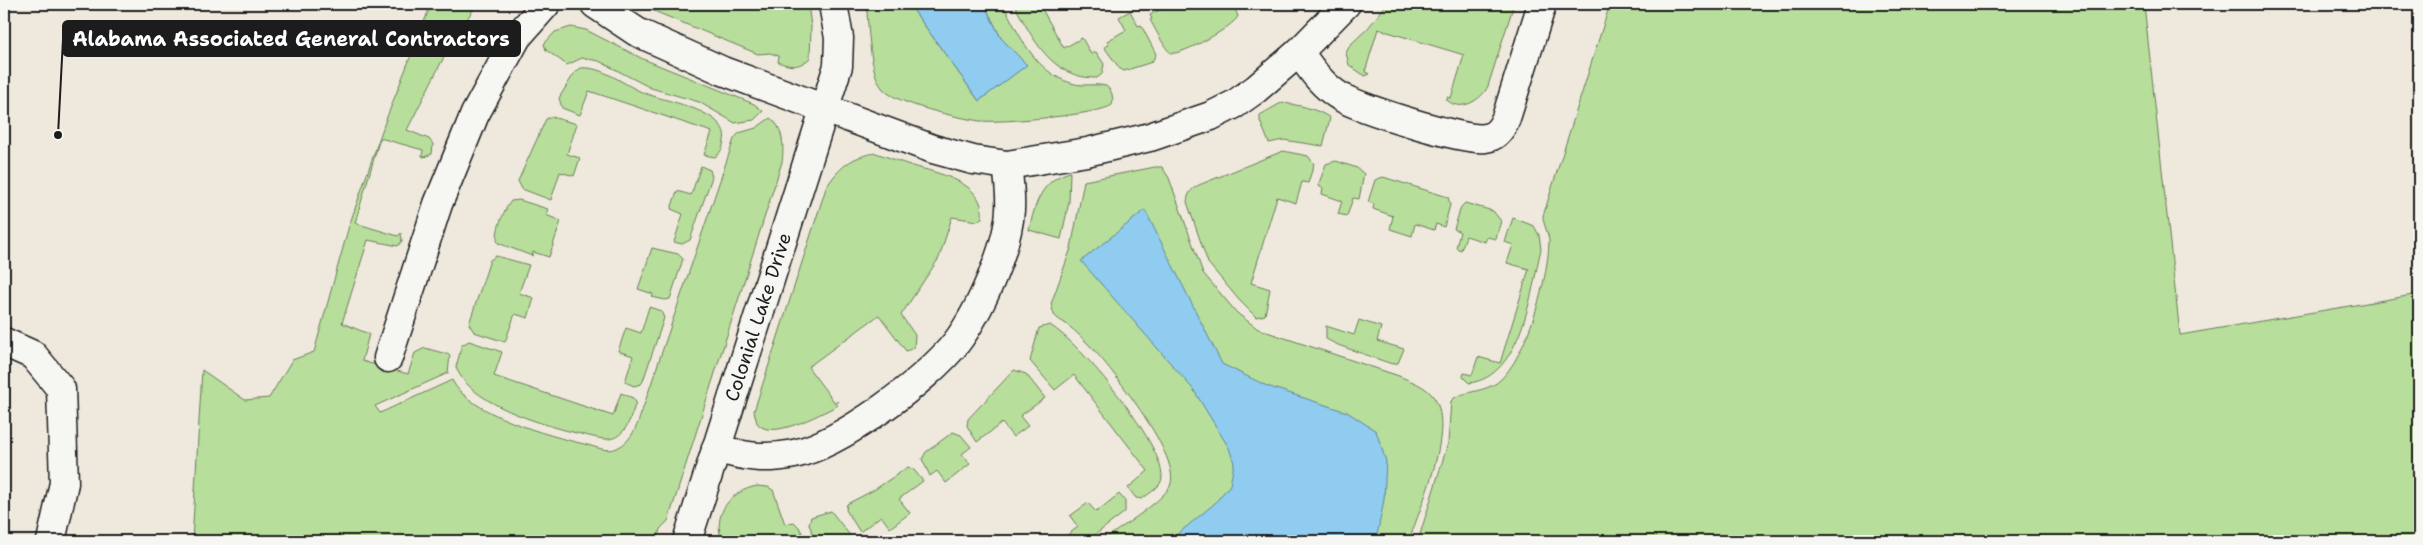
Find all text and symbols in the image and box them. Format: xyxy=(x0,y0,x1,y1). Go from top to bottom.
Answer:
callout: Alabama Associated General Contractors xyxy=(63,21,520,56)
text: Alabama Associated General Contractors xyxy=(72,26,510,52)
street label: Colonial Lake Drive xyxy=(719,229,797,405)

